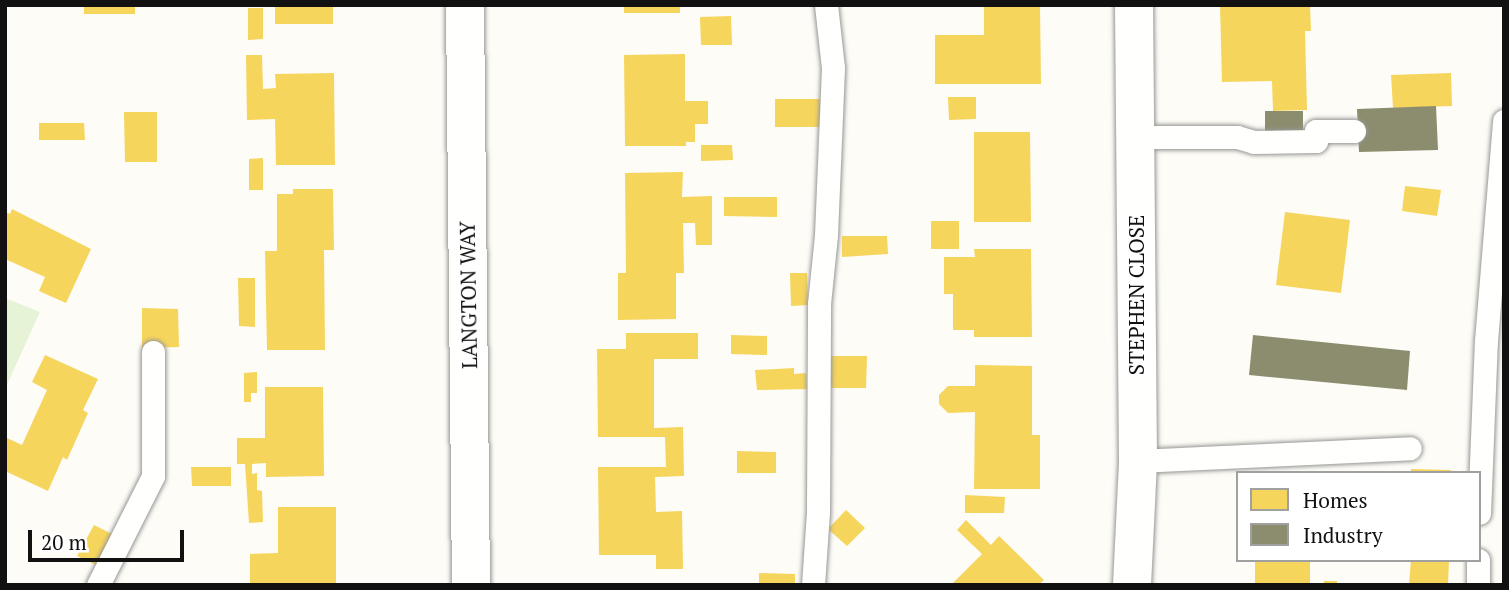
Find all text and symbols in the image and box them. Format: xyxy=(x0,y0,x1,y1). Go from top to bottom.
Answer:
street label: STEPHEN CLOSE xyxy=(1123,215,1149,375)
street label: LANGTON WAY xyxy=(454,221,482,369)
legend xyxy=(1236,471,1481,562)
text: Homes xyxy=(1303,486,1368,514)
scale bar xyxy=(32,516,187,560)
text: Industry xyxy=(1303,521,1383,549)
text: 20 m xyxy=(41,528,87,556)

